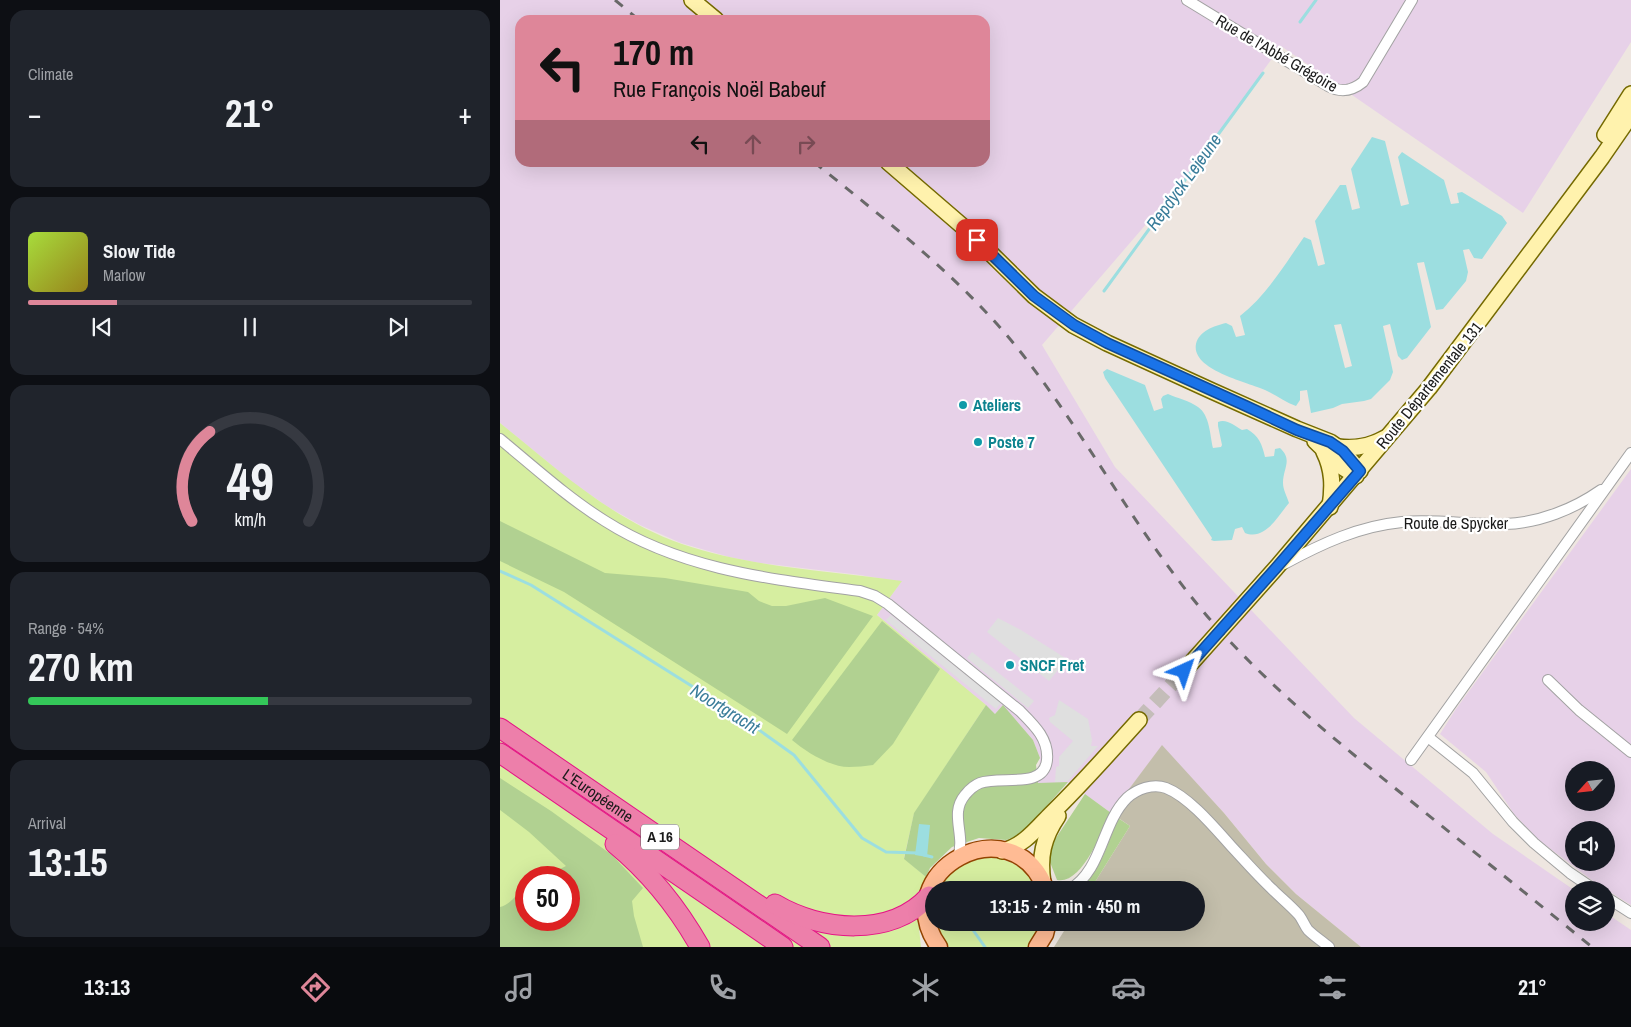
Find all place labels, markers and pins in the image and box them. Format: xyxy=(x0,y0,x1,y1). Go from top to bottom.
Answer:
pin xyxy=(956,219,998,261)
place label: Ateliers xyxy=(973,394,1021,416)
marker: Ateliers xyxy=(957,399,969,411)
place label: Poste 7 xyxy=(988,431,1035,453)
marker: Poste 7 xyxy=(972,436,984,448)
place label: SNCF Fret xyxy=(1020,654,1085,676)
marker: SNCF Fret xyxy=(1004,659,1016,671)

